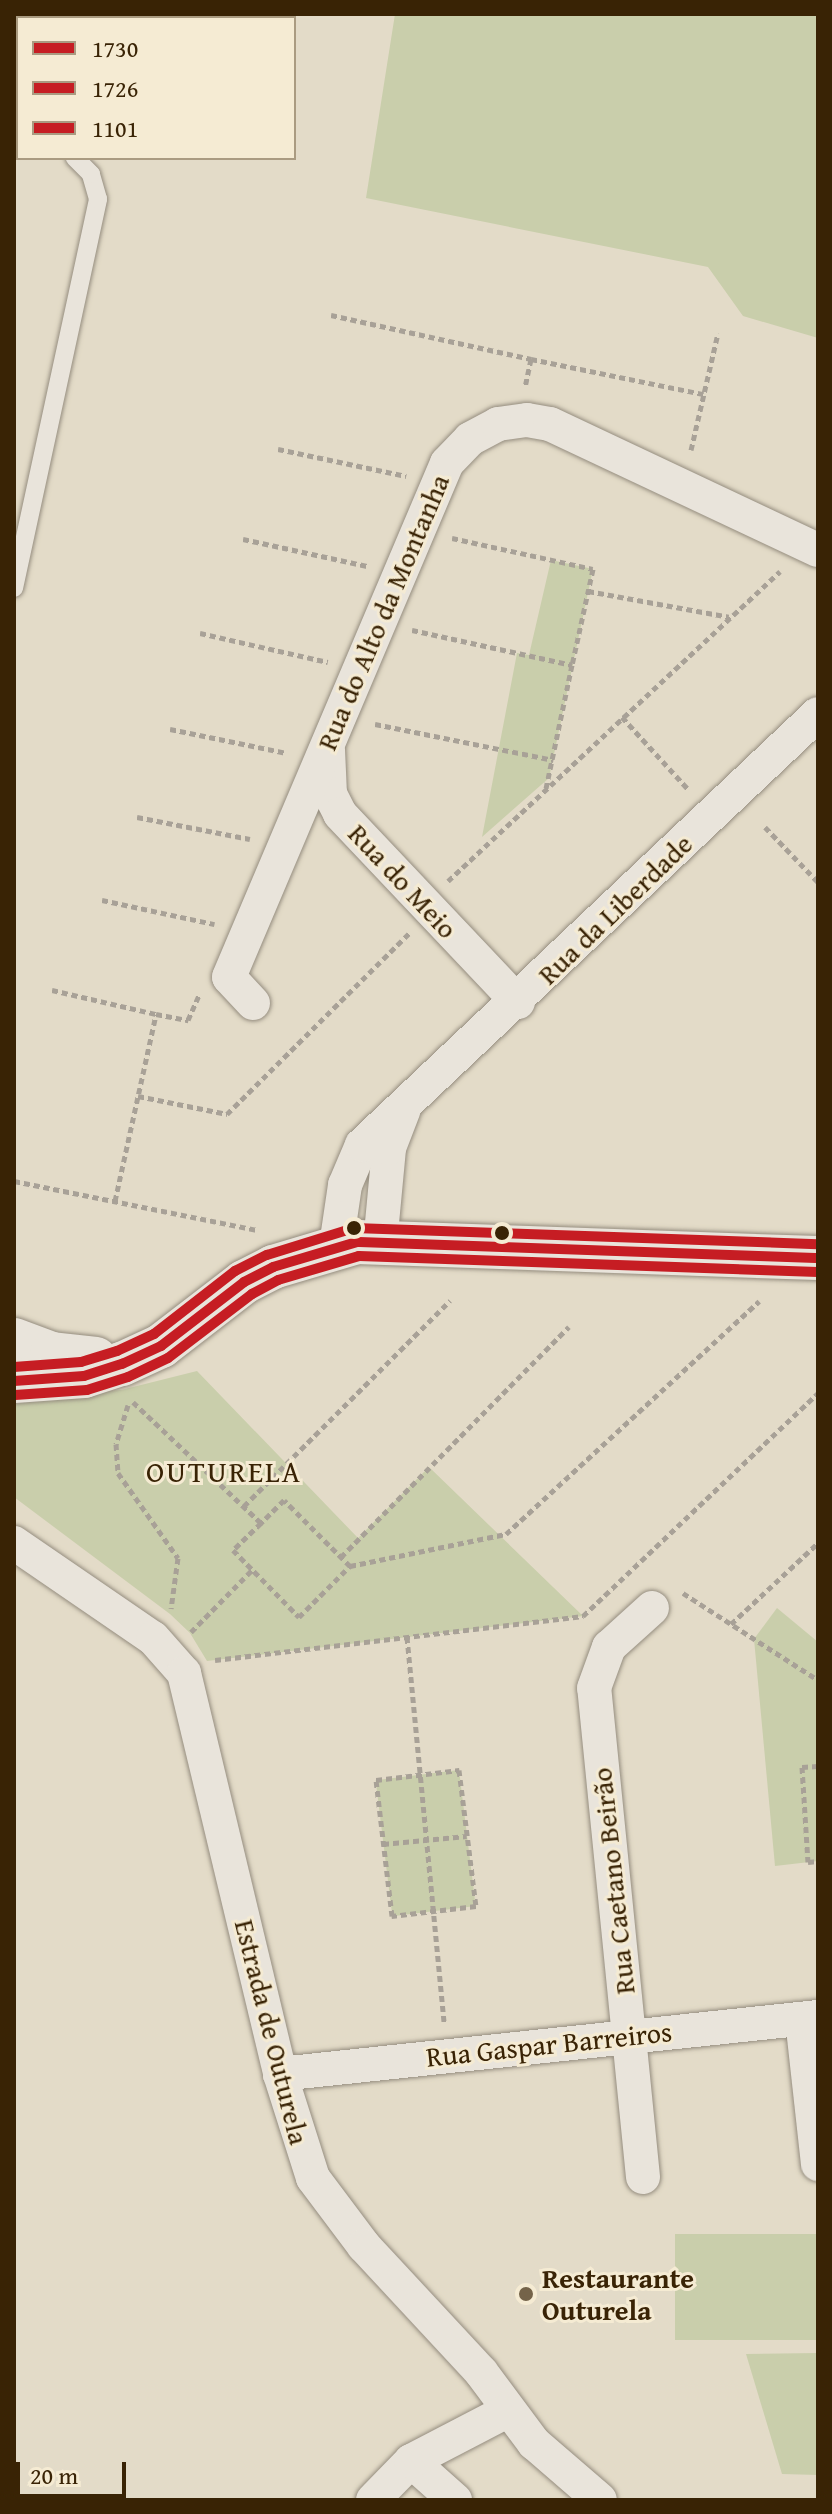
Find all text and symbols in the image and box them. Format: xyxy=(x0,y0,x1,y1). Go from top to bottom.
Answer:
legend xyxy=(16,16,296,160)
text: 1730 xyxy=(92,31,138,66)
text: 1726 xyxy=(92,71,138,106)
text: 1101 xyxy=(92,111,138,146)
street label: Rua do Alto da Montanha xyxy=(310,469,456,755)
street label: Rua do Meio xyxy=(342,817,464,945)
street label: Rua da Liberdade xyxy=(531,827,699,991)
unlabelled marker xyxy=(346,1220,362,1236)
unlabelled marker xyxy=(494,1225,510,1241)
district label: OUTURELA xyxy=(146,1453,302,1489)
street label: Rua Caetano Beirão xyxy=(584,1766,642,1996)
street label: Estrada de Outurela xyxy=(228,1916,316,2148)
street label: Rua Gaspar Barreiros xyxy=(424,2014,674,2074)
place label: Restaurante Outurela xyxy=(542,2261,694,2327)
marker: Restaurante Outurela xyxy=(517,2285,535,2303)
scale bar xyxy=(20,2446,130,2496)
text: 20 m xyxy=(30,2458,78,2493)

